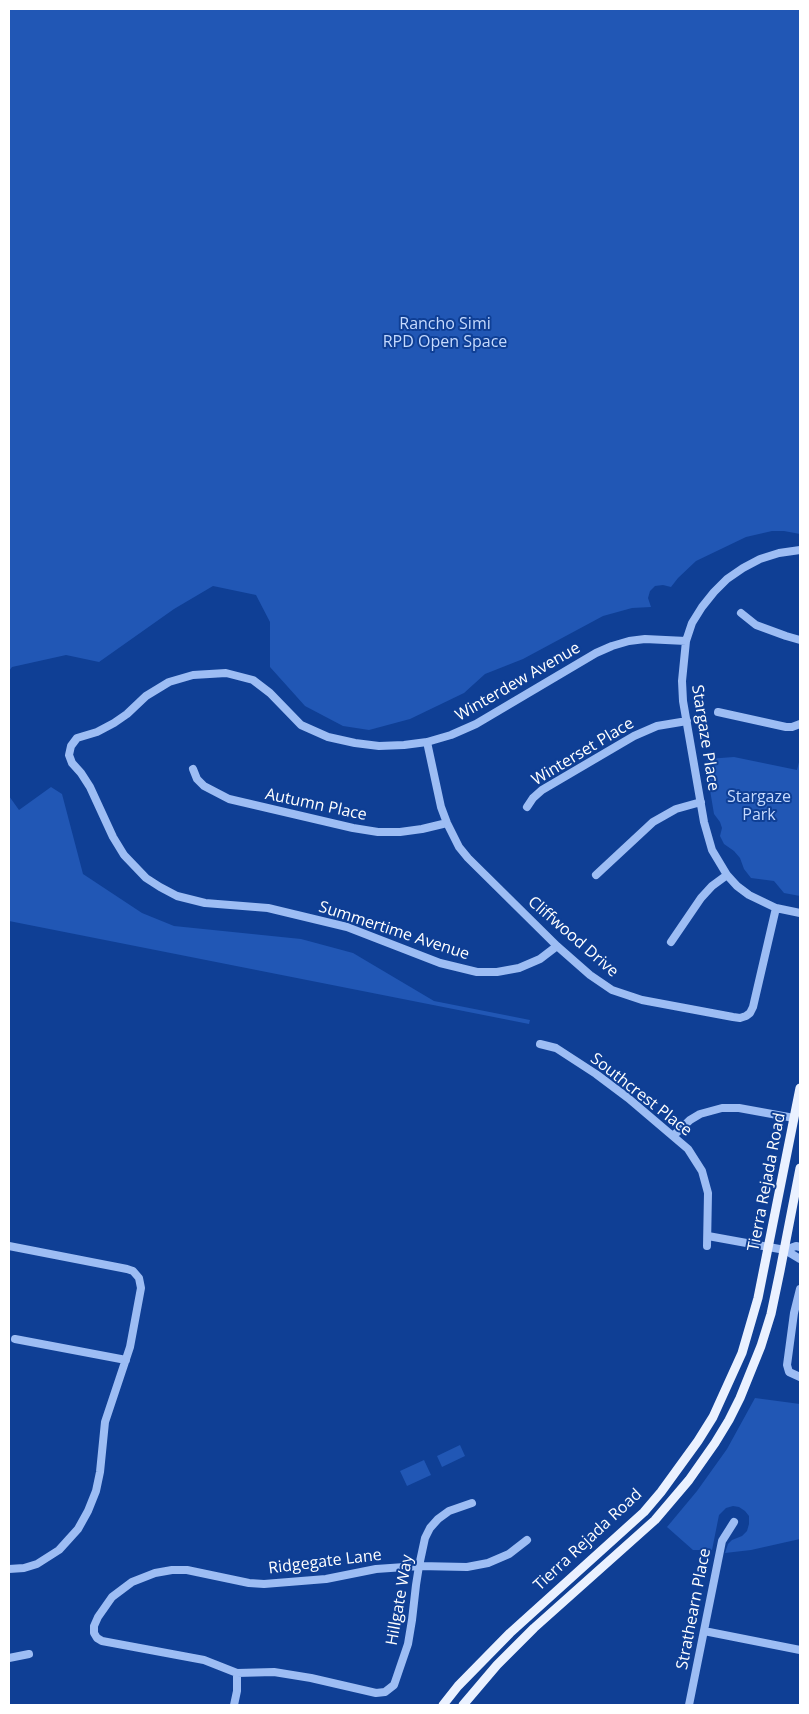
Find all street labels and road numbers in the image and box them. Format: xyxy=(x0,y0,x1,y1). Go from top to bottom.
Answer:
street label: Winterdew Avenue xyxy=(452,638,584,726)
street label: Stargaze Place xyxy=(687,683,723,793)
street label: Winterset Place xyxy=(529,714,637,790)
street label: Autumn Place xyxy=(263,785,369,825)
street label: Cliffwood Drive xyxy=(524,892,622,982)
street label: Summertime Avenue xyxy=(316,898,472,964)
street label: Southcrest Place xyxy=(586,1049,696,1141)
street label: Tierra Rejada Road xyxy=(744,1111,790,1253)
street label: Tierra Rejada Road xyxy=(530,1485,646,1595)
street label: Ridgegate Lane xyxy=(267,1546,383,1578)
street label: Strathearn Place xyxy=(673,1547,715,1671)
street label: Hillgate Way xyxy=(383,1553,417,1647)

